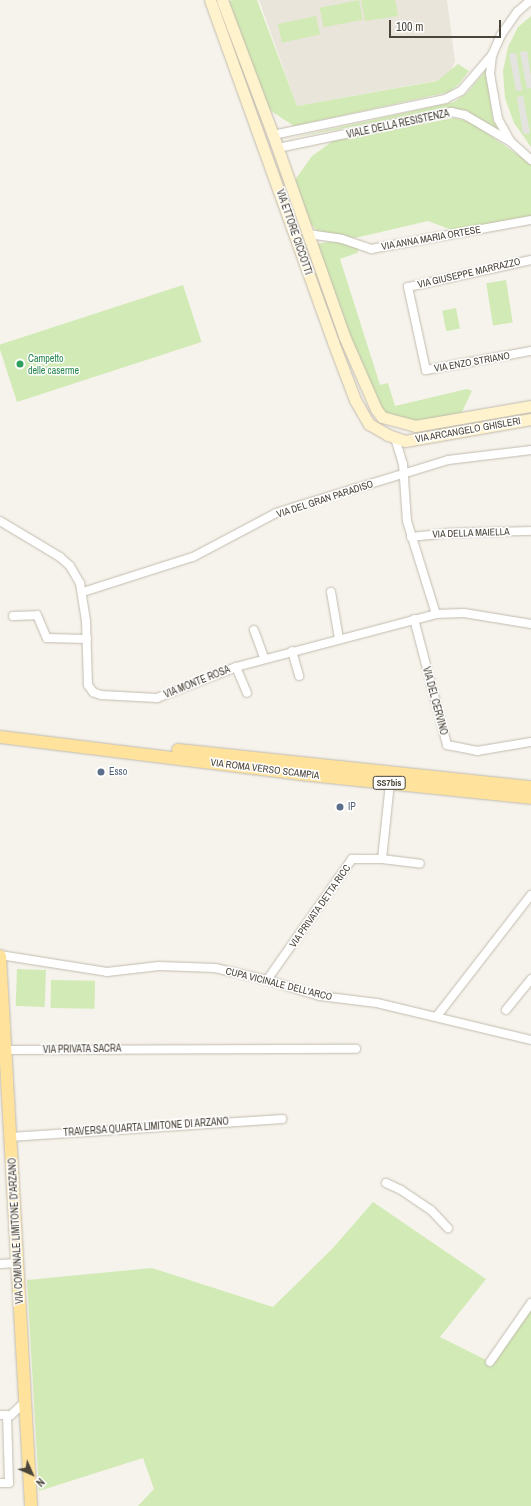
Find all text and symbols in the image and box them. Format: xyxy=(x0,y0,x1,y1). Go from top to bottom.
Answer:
scale bar xyxy=(391,12,503,38)
text: 100 m xyxy=(396,19,423,35)
street label: VIALE DELLA RESISTENZA xyxy=(345,107,451,141)
street label: VIA ETTORE CICCOTTI xyxy=(274,188,314,276)
street label: VIA ANNA MARIA ORTESE xyxy=(380,223,482,253)
street label: VIA GIUSEPPE MARRAZZO xyxy=(416,255,522,291)
street label: VIA ENZO STRIANO xyxy=(433,349,511,375)
place label: Campetto delle caserme xyxy=(28,352,79,376)
marker: Campetto delle caserme xyxy=(15,359,25,369)
street label: VIA ARCANGELO GHISLERI xyxy=(414,415,522,445)
street label: VIA DEL GRAN PARADISO xyxy=(275,478,375,520)
street label: VIA DELLA MAIELLA xyxy=(432,526,510,540)
street label: VIA MONTE ROSA xyxy=(162,663,232,701)
street label: VIA DEL CERVINO xyxy=(420,665,450,737)
street label: VIA ROMA VERSO SCAMPIA xyxy=(210,756,320,782)
place label: Esso xyxy=(109,766,127,778)
marker: Esso xyxy=(96,767,106,777)
road number: SS7bis xyxy=(372,776,406,790)
place label: IP xyxy=(348,801,356,813)
marker: IP xyxy=(335,802,345,812)
street label: VIA PRIVATA DETTA RICC xyxy=(287,862,353,950)
street label: CUPA VICINALE DELL'ARCO xyxy=(224,965,334,1003)
street label: VIA PRIVATA SACRA xyxy=(42,1042,122,1056)
street label: TRAVERSA QUARTA LIMITONE DI ARZANO xyxy=(62,1115,230,1139)
street label: VIA COMUNALE LIMITONE D'ARZANO xyxy=(6,1157,26,1305)
north arrow xyxy=(12,1454,52,1494)
text: N xyxy=(33,1475,48,1490)

